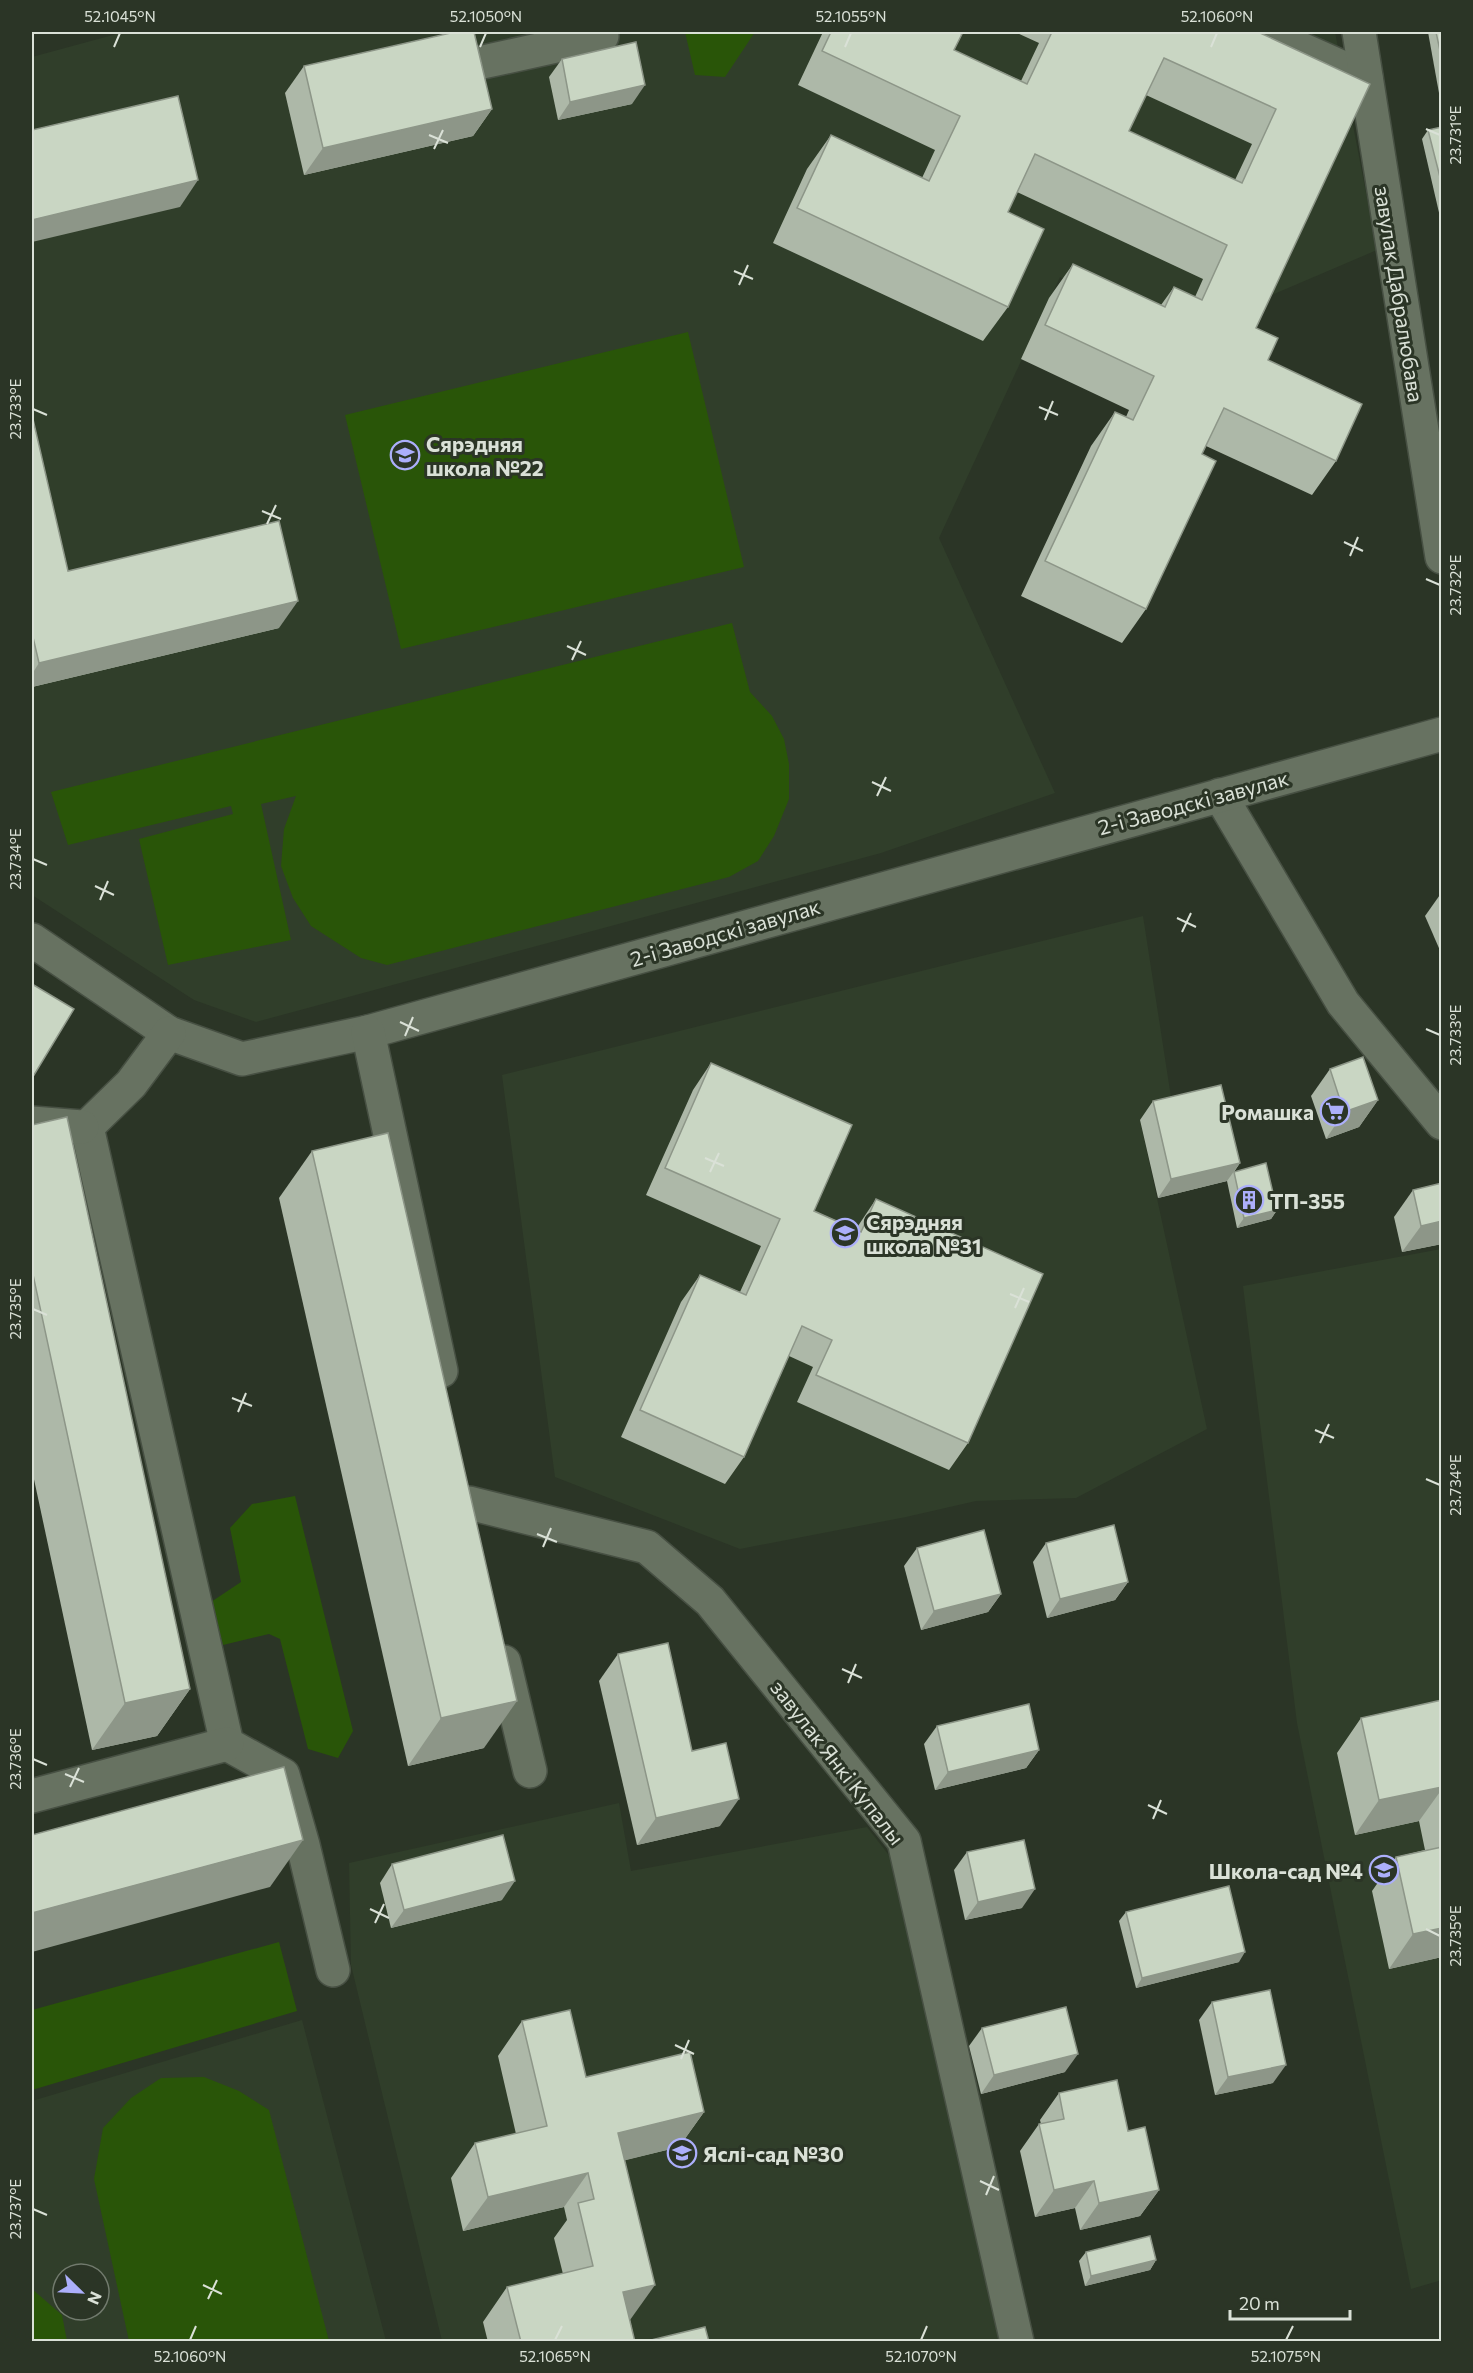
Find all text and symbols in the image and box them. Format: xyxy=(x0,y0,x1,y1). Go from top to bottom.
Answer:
text: 52.1045°N xyxy=(84,7,156,25)
text: 52.1050°N xyxy=(450,7,522,25)
text: 52.1055°N xyxy=(815,7,887,25)
text: 52.1060°N xyxy=(1181,7,1253,25)
text: 23.731°E xyxy=(1446,105,1464,164)
street label: завулак Дабралюбава xyxy=(1371,184,1429,404)
text: 23.733°E xyxy=(6,378,24,439)
place label: Сярэдняя школа №22 xyxy=(426,431,544,480)
school or university icon: Сярэдняя школа №22 xyxy=(389,439,421,471)
text: 23.732°E xyxy=(1446,554,1464,615)
street label: 2-і Заводскі завулак xyxy=(1095,765,1291,839)
text: 23.734°E xyxy=(6,828,24,890)
street label: 2-і Заводскі завулак xyxy=(627,893,823,971)
text: 23.733°E xyxy=(1446,1004,1464,1065)
supermarket icon: Ромашка xyxy=(1319,1095,1351,1127)
place label: Ромашка xyxy=(1221,1099,1314,1124)
building icon: ТП-355 xyxy=(1233,1184,1265,1216)
place label: ТП-355 xyxy=(1270,1188,1345,1213)
place label: Сярэдняя школа №31 xyxy=(866,1209,982,1258)
school or university icon: Сярэдняя школа №31 xyxy=(829,1217,861,1249)
text: 23.735°E xyxy=(6,1278,24,1340)
text: 23.734°E xyxy=(1446,1454,1464,1516)
street label: завулак Янкі Купалы xyxy=(766,1675,910,1849)
text: 23.736°E xyxy=(6,1728,24,1790)
school or university icon: Школа-сад №4 xyxy=(1368,1854,1400,1886)
place label: Школа-сад №4 xyxy=(1209,1858,1363,1883)
text: 23.735°E xyxy=(1446,1905,1464,1967)
school or university icon: Яслі-сад №30 xyxy=(666,2137,698,2169)
place label: Яслі-сад №30 xyxy=(703,2141,844,2166)
text: 23.737°E xyxy=(6,2179,24,2239)
north arrow xyxy=(51,2262,111,2322)
scale bar xyxy=(1230,2283,1350,2321)
text: N xyxy=(84,2289,106,2308)
text: 20 m xyxy=(1239,2292,1280,2314)
text: 52.1060°N xyxy=(154,2347,226,2365)
text: 52.1065°N xyxy=(519,2347,591,2365)
text: 52.1070°N xyxy=(885,2347,957,2365)
text: 52.1075°N xyxy=(1251,2347,1321,2365)

